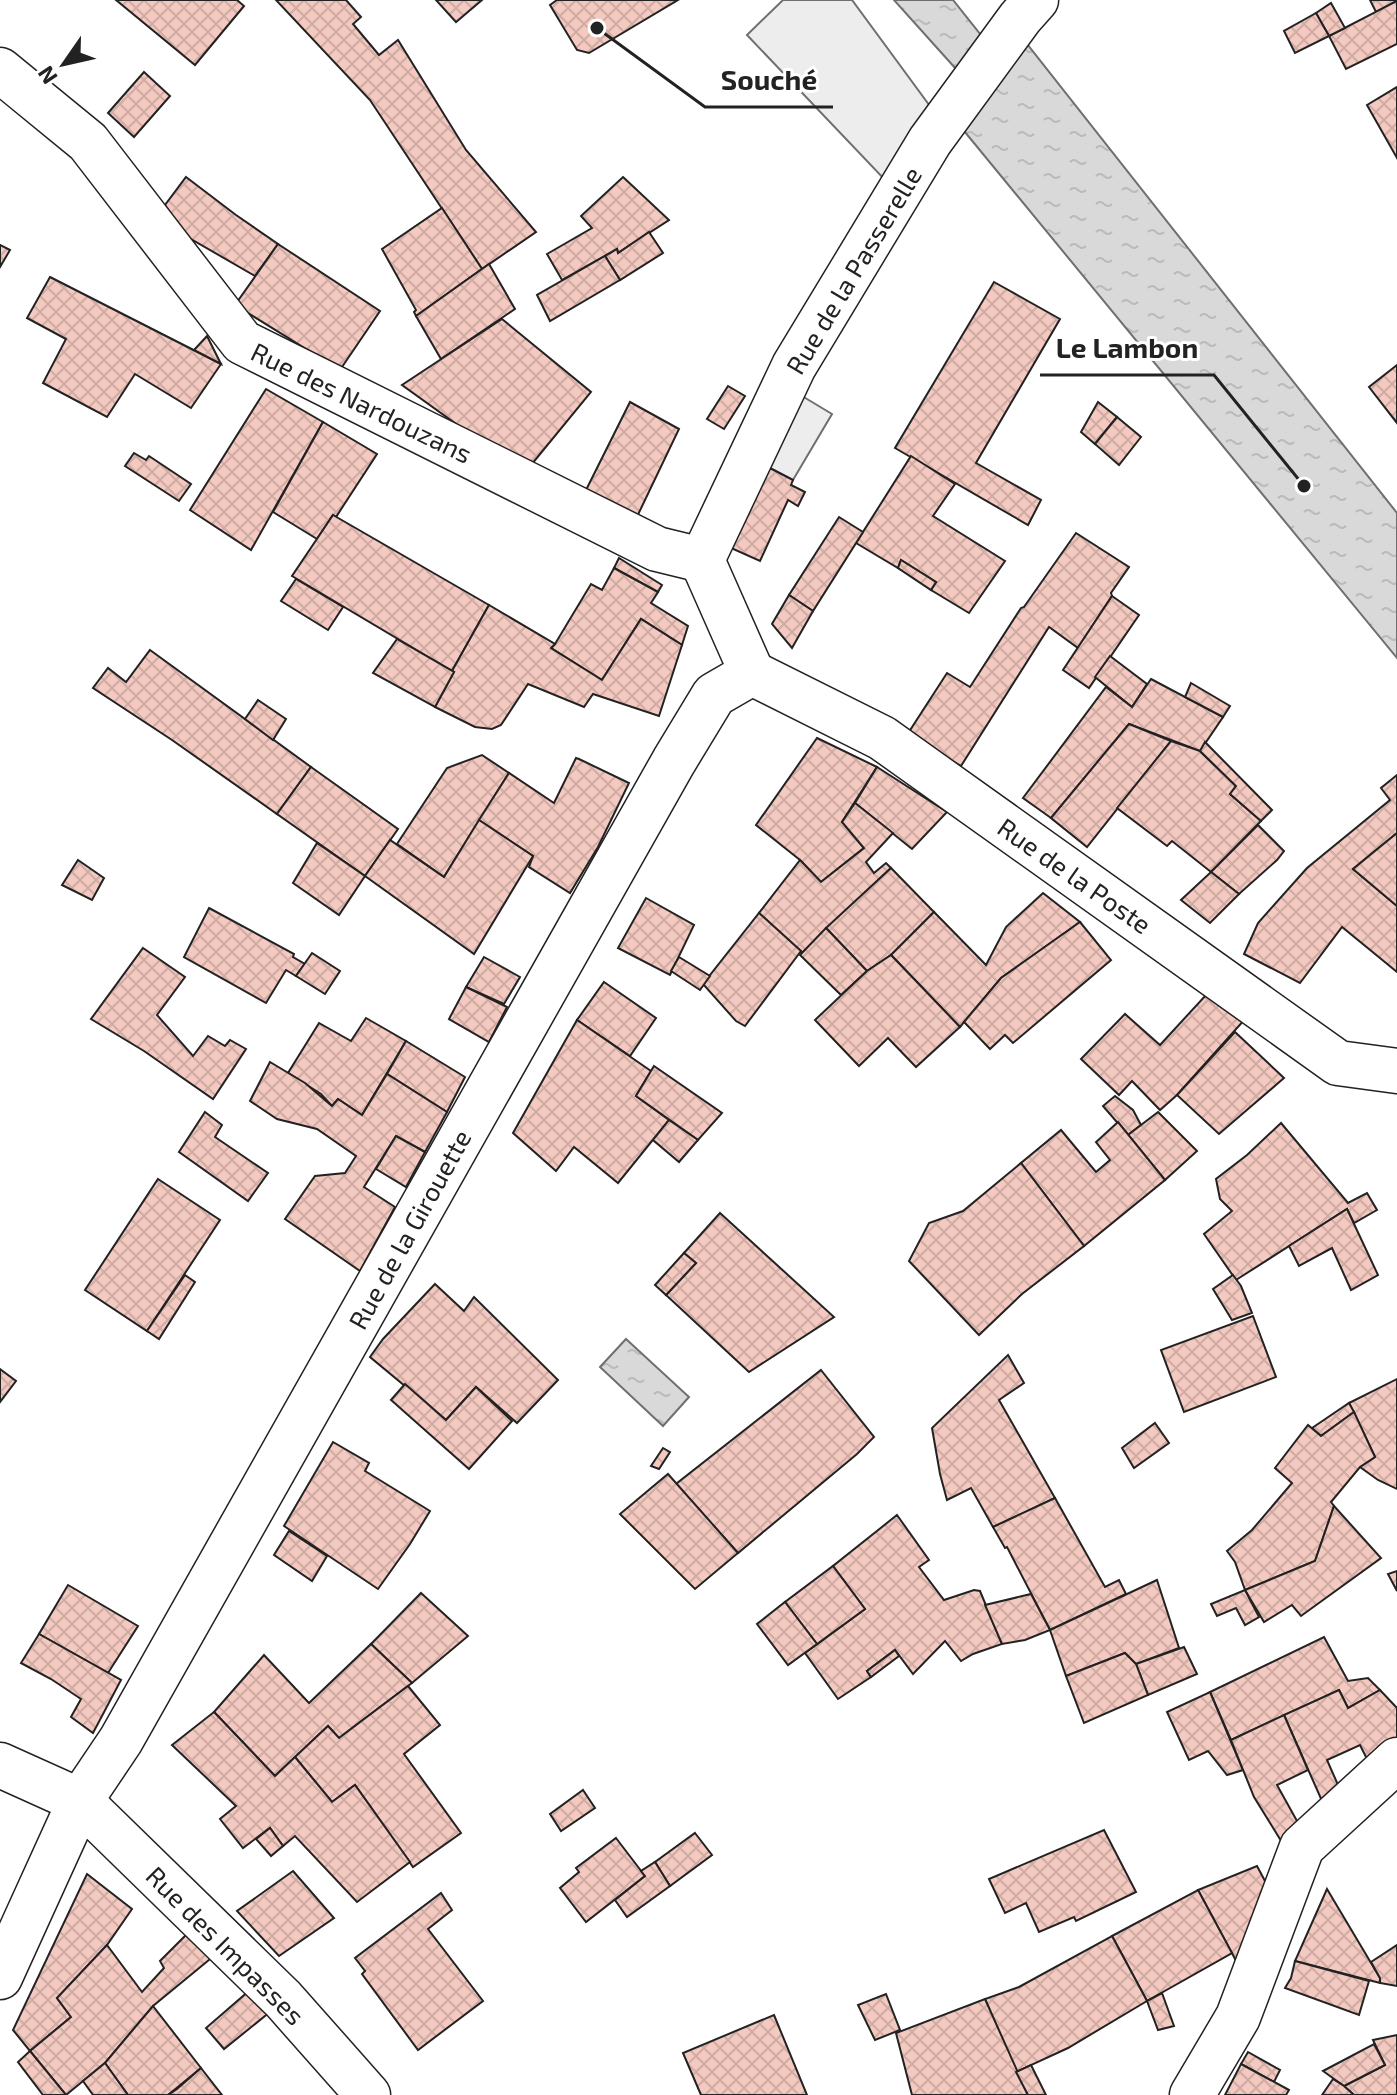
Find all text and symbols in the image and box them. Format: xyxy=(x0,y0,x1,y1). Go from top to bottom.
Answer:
north arrow xyxy=(24,24,104,104)
callout: Souché xyxy=(705,55,833,107)
text: N xyxy=(31,62,62,90)
text: Souché xyxy=(721,62,817,96)
street label: Rue de la Passerelle xyxy=(779,161,927,379)
callout: Le Lambon xyxy=(1040,323,1214,375)
text: Le Lambon xyxy=(1056,330,1198,364)
street label: Rue des Nardouzans xyxy=(247,335,477,469)
street label: Rue de la Poste xyxy=(992,811,1158,939)
street label: Rue de la Girouette xyxy=(341,1124,477,1334)
street label: Rue des Impasses xyxy=(140,1859,312,2031)

